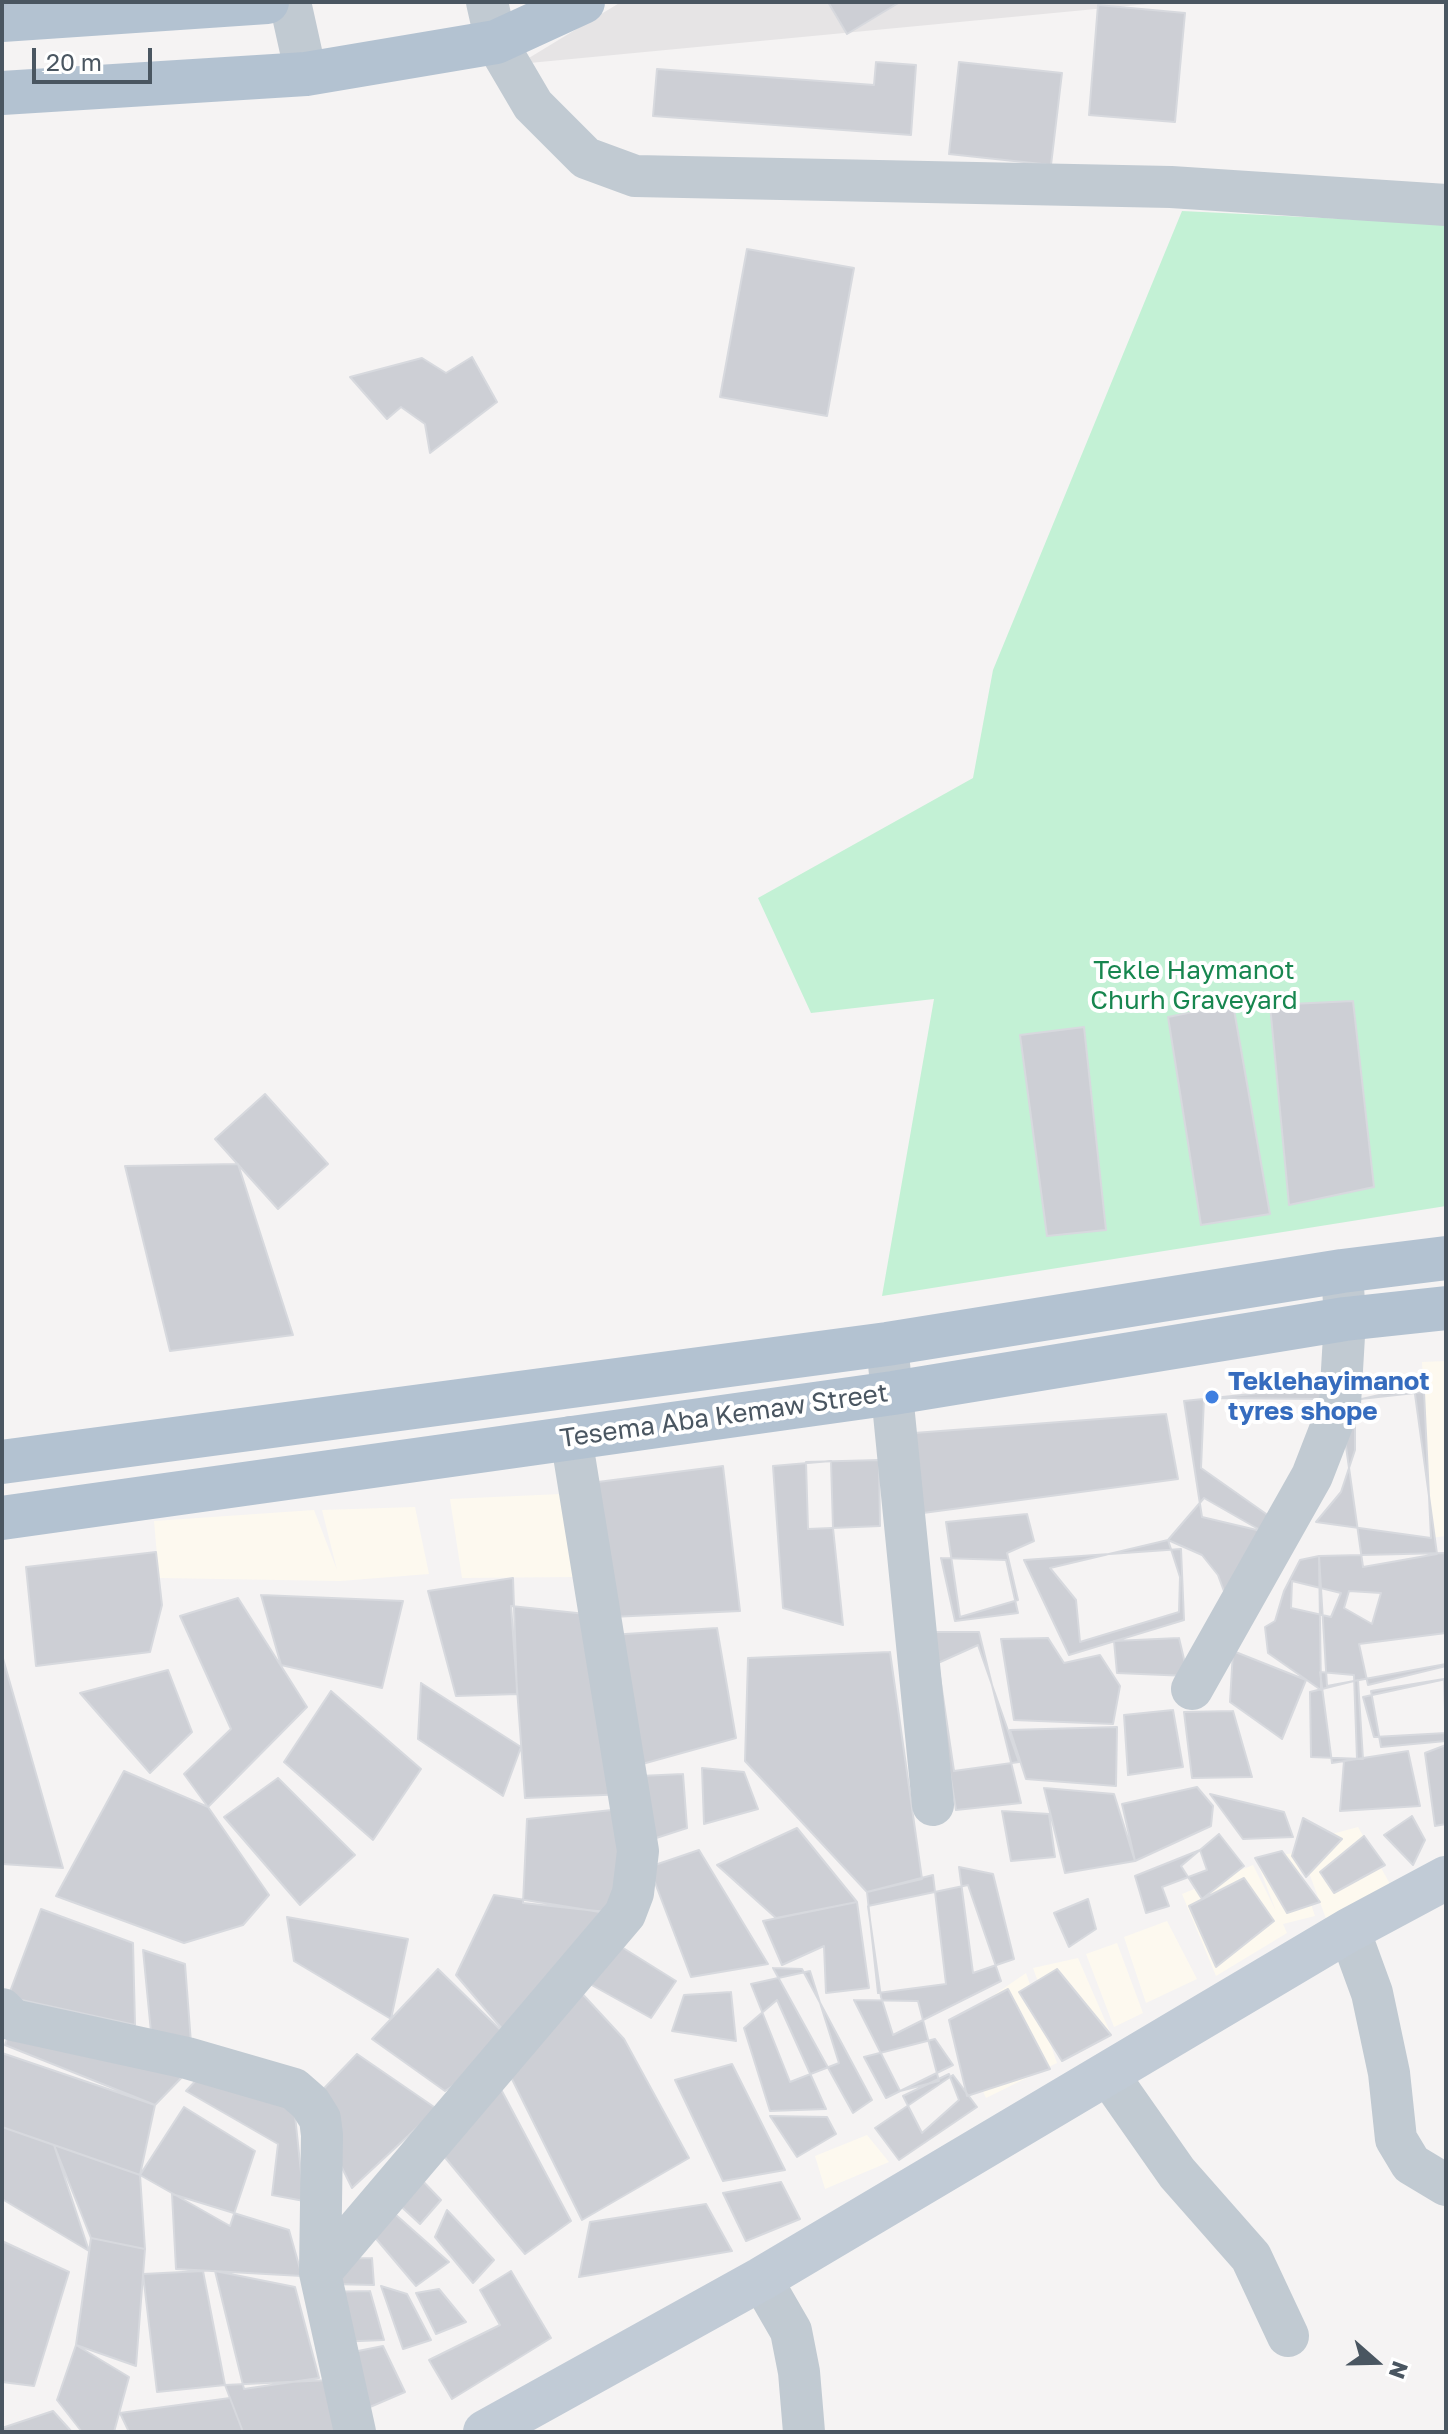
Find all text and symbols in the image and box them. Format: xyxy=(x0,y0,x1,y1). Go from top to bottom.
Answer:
scale bar xyxy=(36,32,156,82)
text: 20 m xyxy=(46,47,102,76)
park label: Tekle Haymanot Churh Graveyard xyxy=(1090,955,1298,1016)
place label: Teklehayimanot tyres shope xyxy=(1228,1366,1430,1428)
street label: Tesema Aba Kemaw Street xyxy=(558,1378,890,1454)
marker: Teklehayimanot tyres shope xyxy=(1203,1388,1221,1406)
north arrow xyxy=(1336,2322,1416,2402)
text: N xyxy=(1383,2358,1415,2383)

